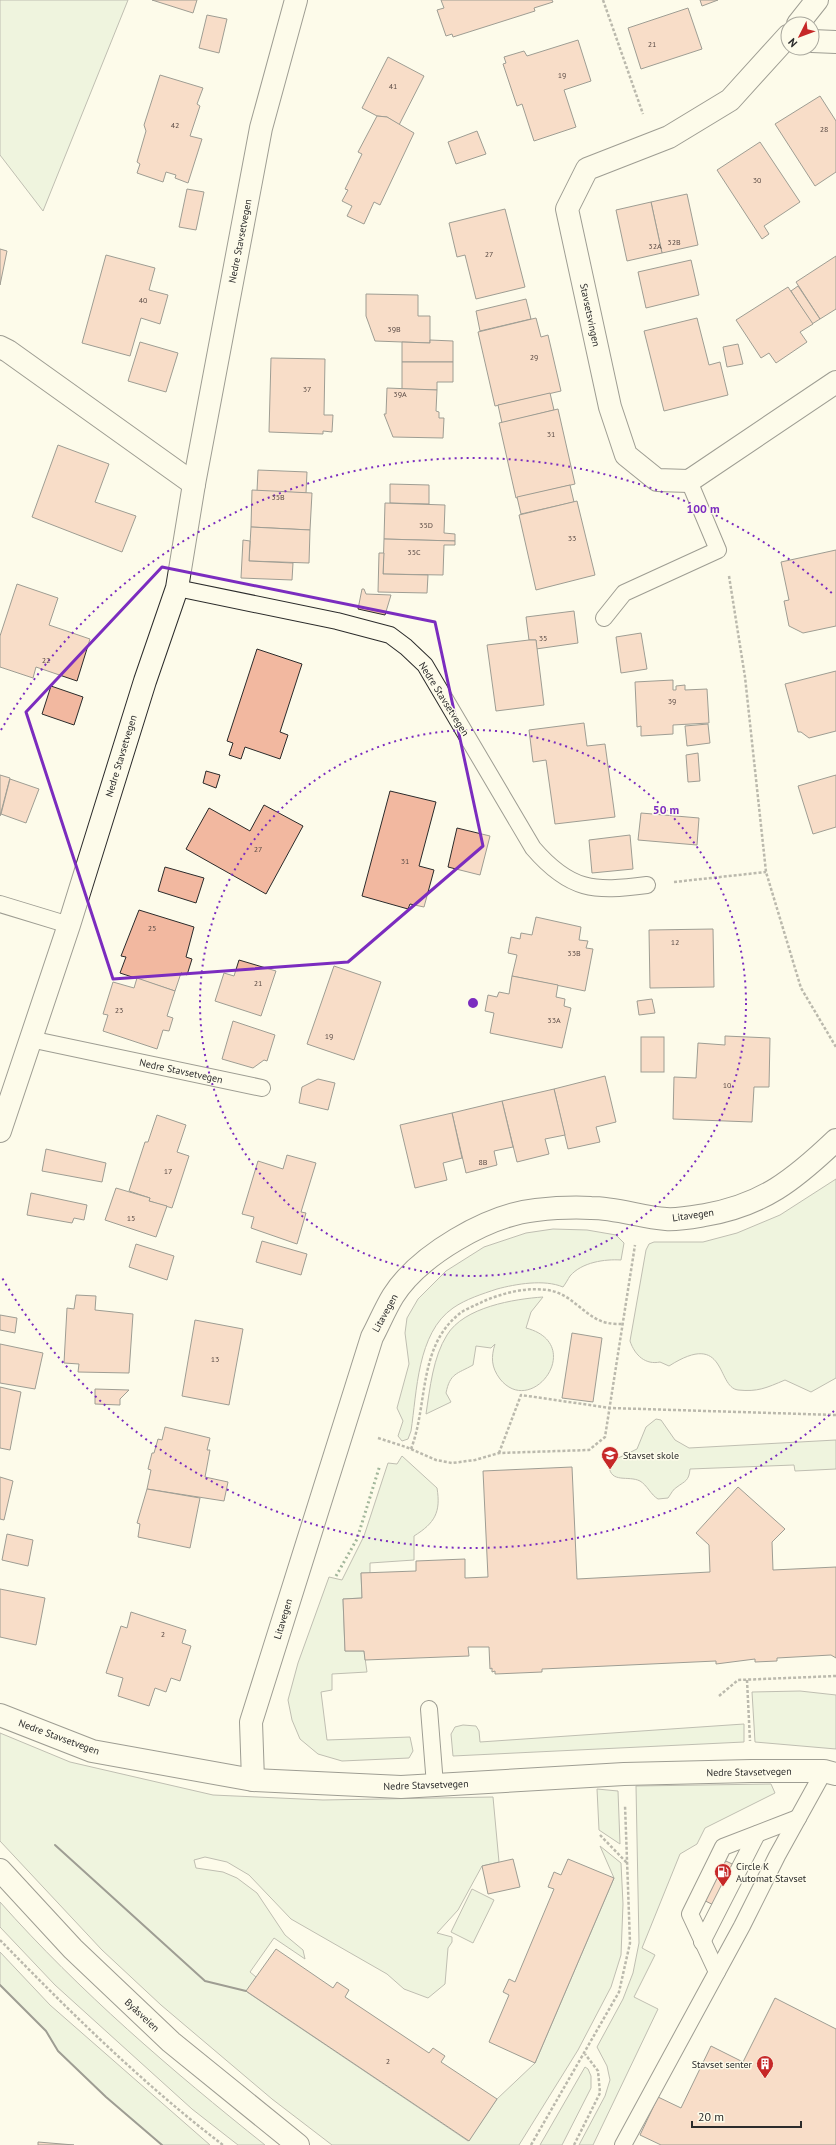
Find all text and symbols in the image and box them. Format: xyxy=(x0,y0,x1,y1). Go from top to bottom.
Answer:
north arrow xyxy=(780,16,820,56)
text: N xyxy=(785,35,800,50)
house number: 21 xyxy=(648,39,656,49)
house number: 19 xyxy=(558,70,566,80)
house number: 41 xyxy=(389,81,397,91)
house number: 42 xyxy=(171,120,179,130)
house number: 28 xyxy=(820,124,828,134)
house number: 30 xyxy=(753,175,762,185)
street label: Nedre Stavsetvegen xyxy=(225,198,255,284)
house number: 32B xyxy=(667,237,681,247)
house number: 32A xyxy=(648,241,662,251)
house number: 27 xyxy=(485,249,493,259)
street label: Stavsetsvingen xyxy=(577,282,603,348)
house number: 40 xyxy=(139,295,148,305)
house number: 39B xyxy=(387,324,401,334)
house number: 29 xyxy=(530,352,538,362)
house number: 37 xyxy=(303,384,311,394)
house number: 39A xyxy=(393,389,407,399)
house number: 31 xyxy=(547,429,555,439)
house number: 35B xyxy=(271,492,285,502)
text: 100 m xyxy=(686,501,720,516)
house number: 35D xyxy=(419,520,433,530)
house number: 33 xyxy=(568,533,576,543)
house number: 35C xyxy=(407,547,421,557)
house number: 35 xyxy=(539,633,547,643)
house number: 22 xyxy=(42,655,50,665)
street label: Nedre Stavsetvegen xyxy=(416,659,472,739)
house number: 39 xyxy=(668,696,676,706)
street label: Nedre Stavsetvegen xyxy=(102,713,140,799)
text: 50 m xyxy=(653,802,679,817)
house number: 27 xyxy=(254,844,262,854)
house number: 31 xyxy=(401,856,409,866)
house number: 25 xyxy=(148,923,156,933)
house number: 12 xyxy=(671,937,679,947)
house number: 33B xyxy=(567,948,581,958)
house number: 21 xyxy=(254,978,262,988)
centre of rings xyxy=(466,996,480,1010)
house number: 23 xyxy=(115,1005,123,1015)
house number: 33A xyxy=(547,1015,561,1025)
house number: 19 xyxy=(325,1031,333,1041)
street label: Nedre Stavsetvegen xyxy=(138,1056,224,1086)
house number: 10 xyxy=(723,1080,732,1090)
house number: 8B xyxy=(478,1157,488,1167)
house number: 17 xyxy=(164,1166,172,1176)
street label: Litavegen xyxy=(671,1206,715,1224)
house number: 15 xyxy=(127,1213,135,1223)
street label: Litavegen xyxy=(369,1292,401,1334)
house number: 13 xyxy=(211,1354,219,1364)
school or university icon: Stavset skole xyxy=(600,1445,620,1470)
place label: Stavset skole xyxy=(623,1449,679,1462)
street label: Litavegen xyxy=(271,1597,295,1641)
house number: 2 xyxy=(161,1629,165,1639)
street label: Nedre Stavsetvegen xyxy=(17,1716,101,1758)
street label: Nedre Stavsetvegen xyxy=(706,1765,792,1779)
street label: Nedre Stavsetvegen xyxy=(383,1777,469,1793)
place label: Circle K Automat Stavset xyxy=(736,1860,807,1885)
fuel station icon: Circle K Automat Stavset xyxy=(713,1862,733,1887)
street label: Byåsveien xyxy=(122,1996,162,2034)
building icon: Stavset senter xyxy=(755,2054,775,2079)
house number: 2 xyxy=(386,2056,390,2066)
place label: Stavset senter xyxy=(692,2058,753,2071)
scale bar xyxy=(692,2103,801,2129)
text: 20 m xyxy=(698,2109,724,2124)

